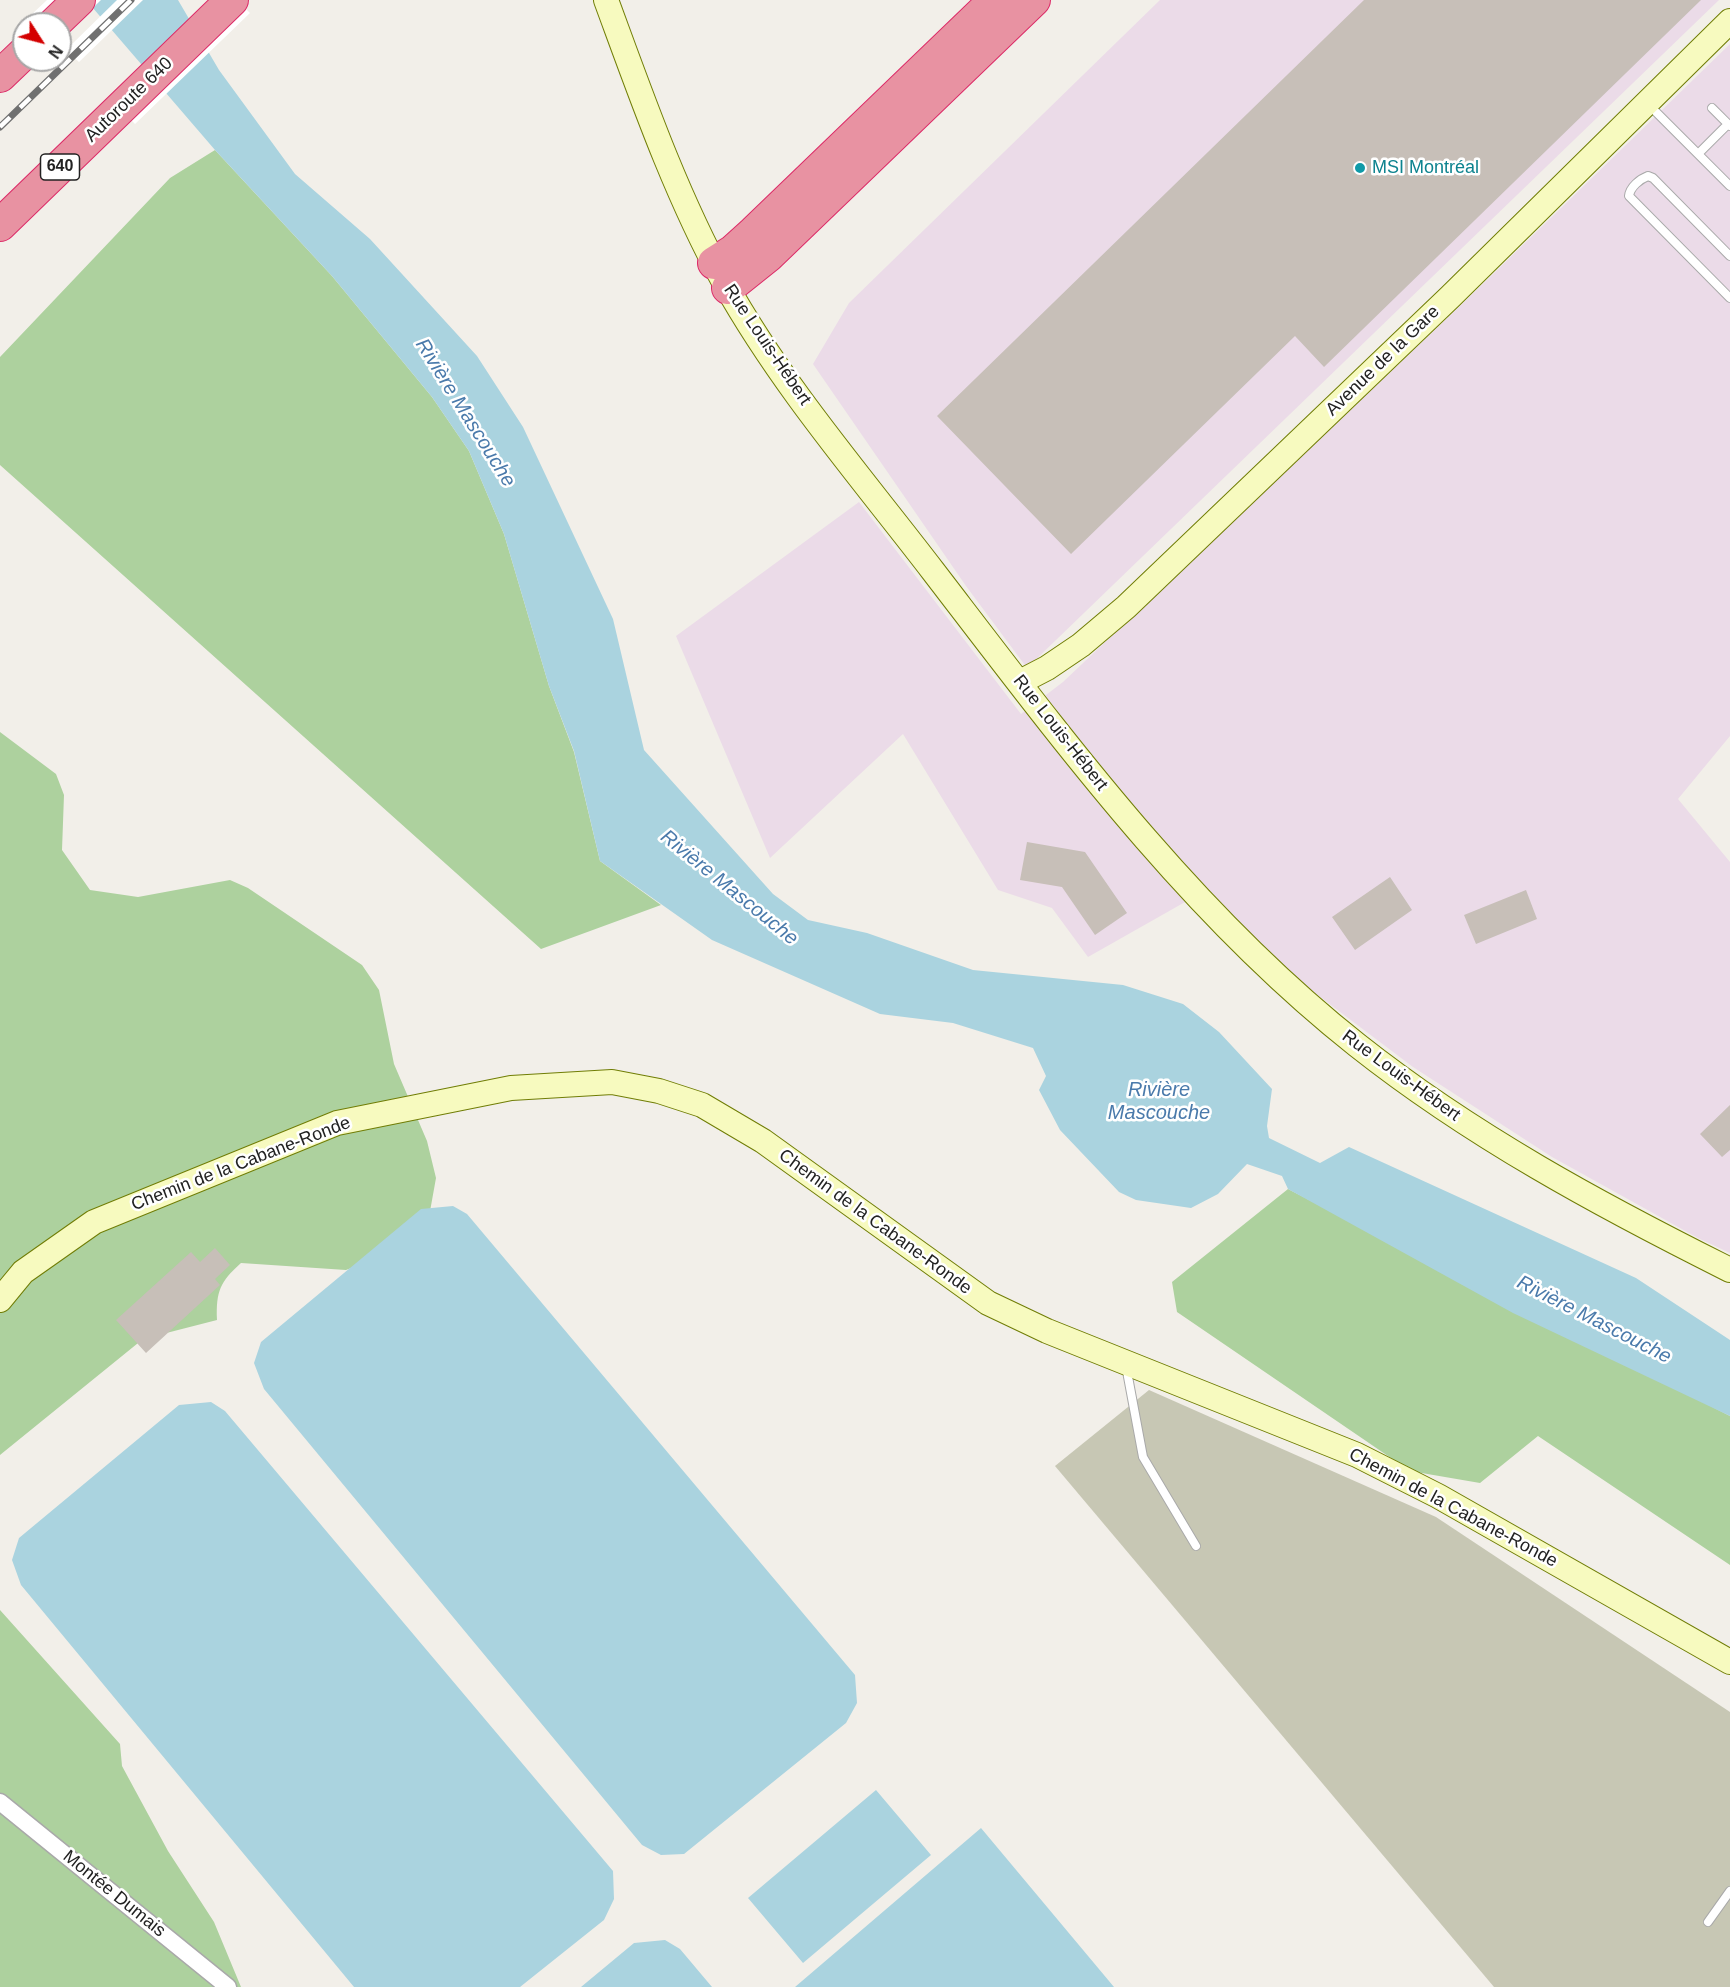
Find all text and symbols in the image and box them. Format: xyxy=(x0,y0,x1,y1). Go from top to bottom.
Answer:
north arrow xyxy=(12,12,72,72)
text: N xyxy=(45,42,66,61)
street label: Autoroute 640 xyxy=(81,53,177,147)
road number: 640 xyxy=(40,154,80,180)
place label: MSI Montréal xyxy=(1372,157,1479,179)
marker: MSI Montréal xyxy=(1353,161,1367,175)
street label: Rue Louis-Hébert xyxy=(719,280,815,410)
street label: Avenue de la Gare xyxy=(1322,301,1444,421)
water label: Rivière Mascouche xyxy=(410,335,520,491)
street label: Rue Louis-Hébert xyxy=(1008,671,1112,795)
water label: Rivière Mascouche xyxy=(655,825,803,951)
street label: Rue Louis-Hébert xyxy=(1338,1026,1464,1126)
water label: Rivière Mascouche xyxy=(1108,1078,1210,1125)
street label: Chemin de la Cabane-Ronde xyxy=(128,1112,354,1216)
street label: Chemin de la Cabane-Ronde xyxy=(774,1145,976,1299)
water label: Rivière Mascouche xyxy=(1513,1271,1675,1369)
street label: Chemin de la Cabane-Ronde xyxy=(1345,1444,1561,1572)
street label: Montée Dumais xyxy=(58,1846,170,1942)

